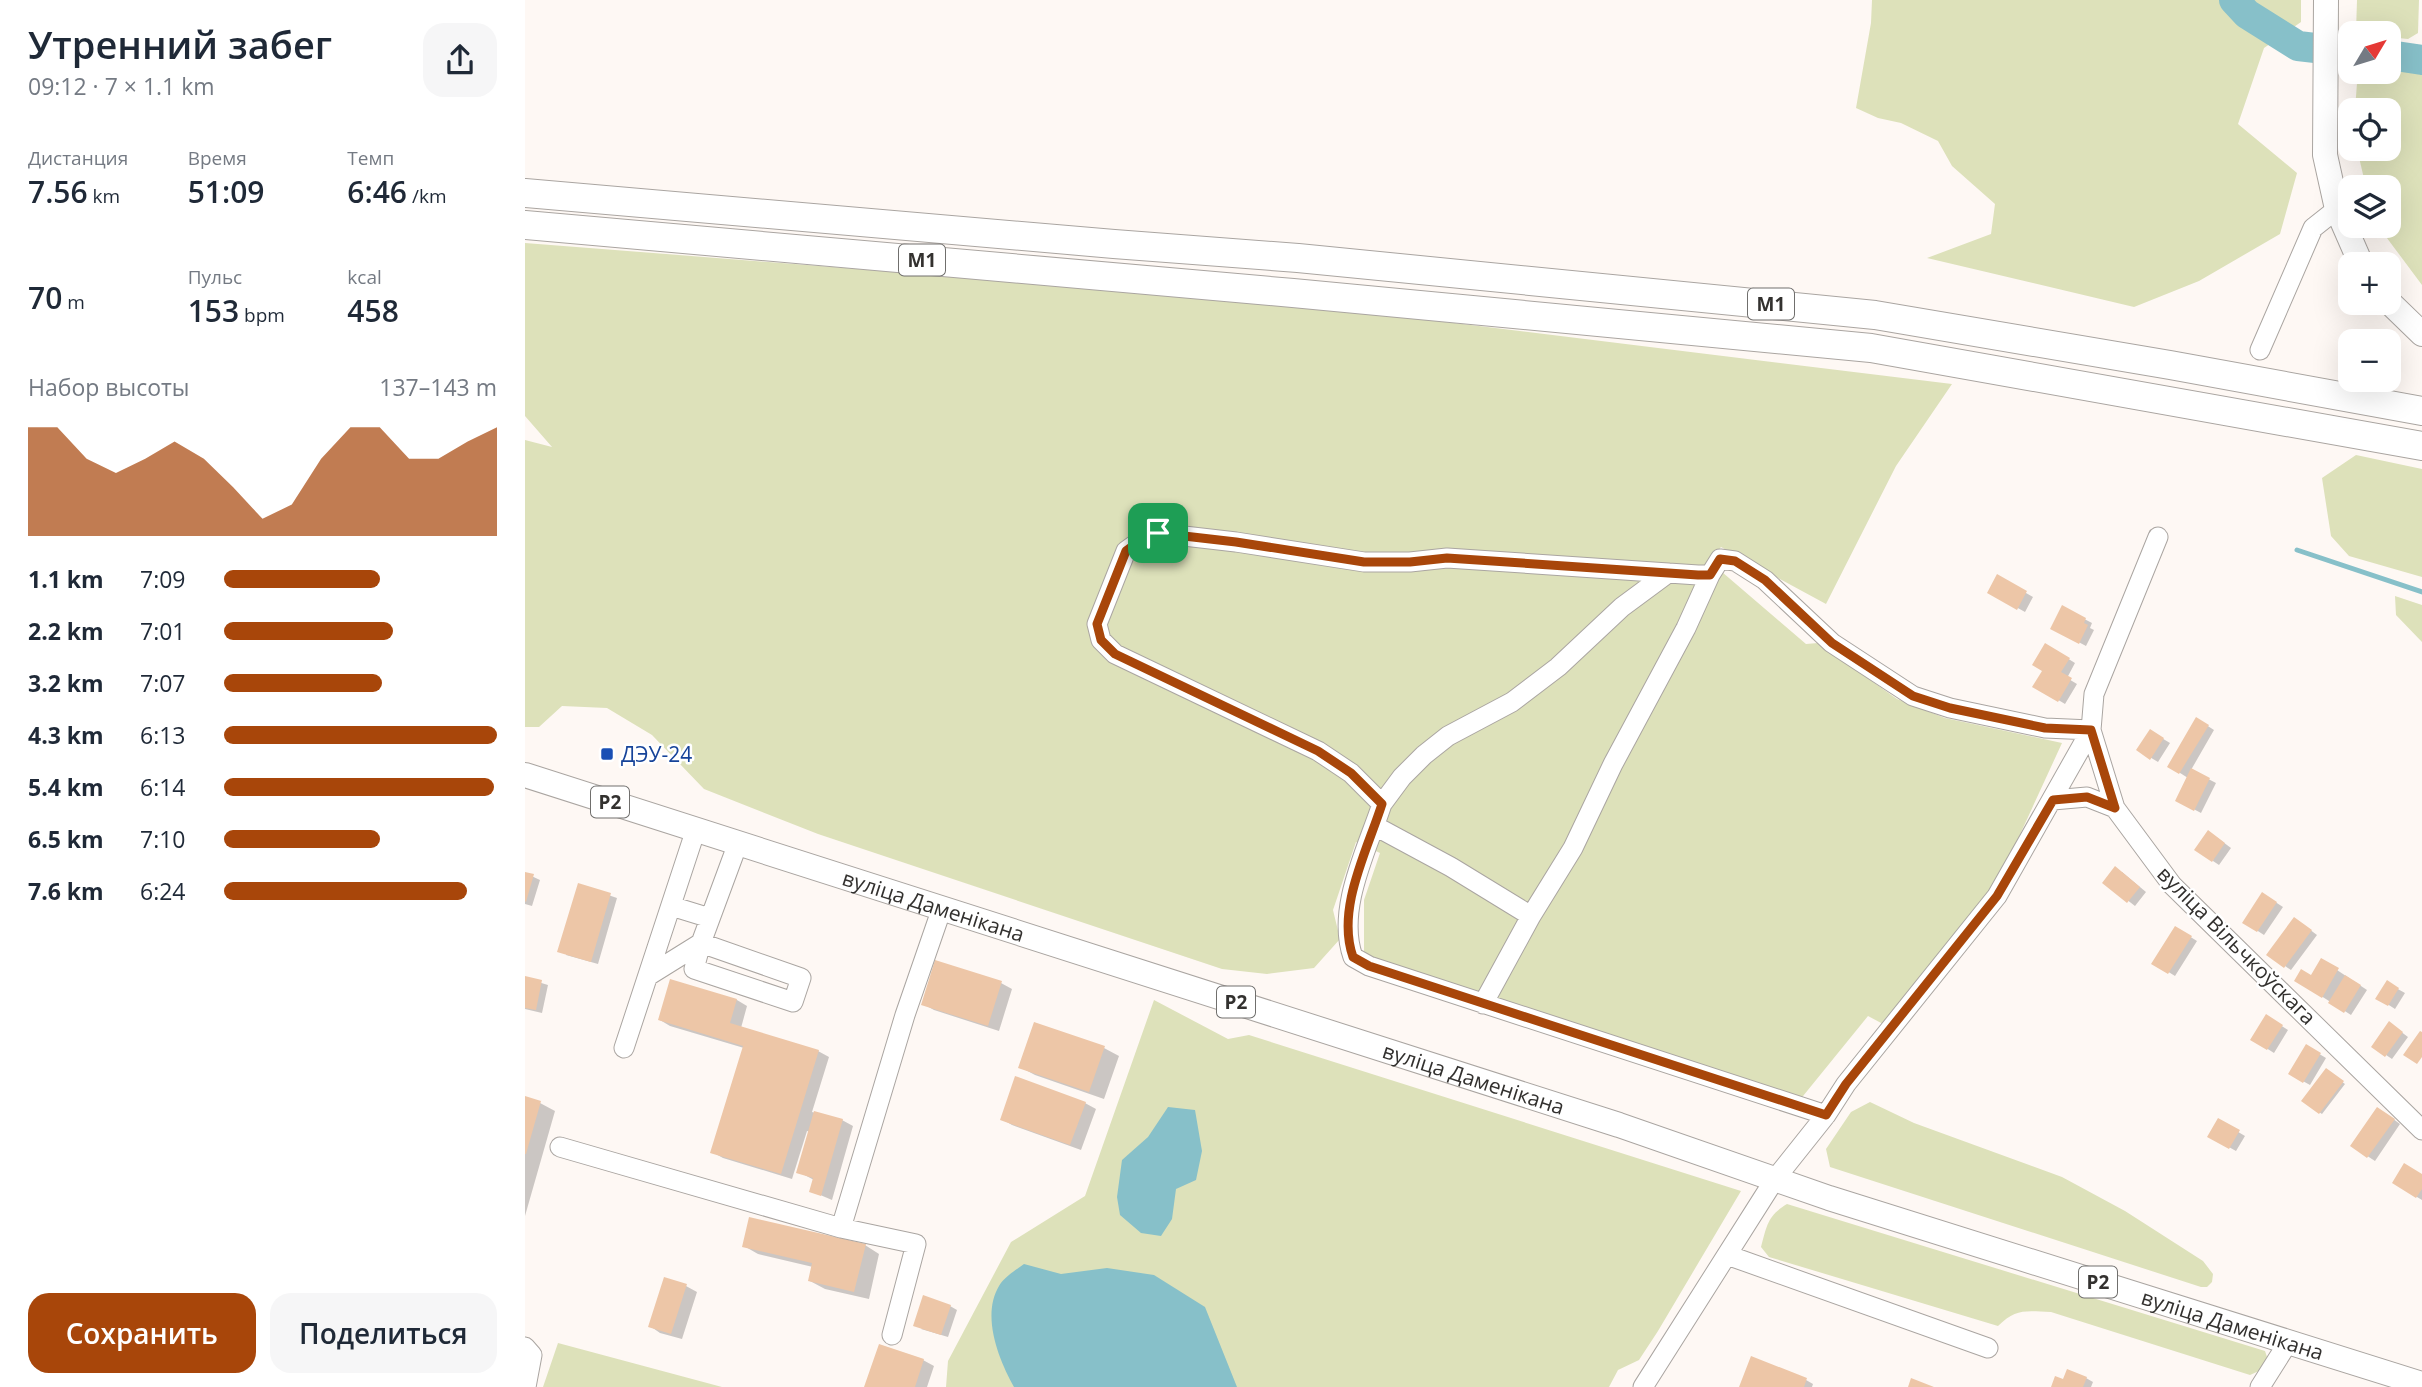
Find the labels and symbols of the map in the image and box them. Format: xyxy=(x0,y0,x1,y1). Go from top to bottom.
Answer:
north arrow xyxy=(2338,21,2401,84)
road number: М1 xyxy=(899,244,945,276)
road number: М1 xyxy=(1748,288,1794,320)
pin xyxy=(1128,503,1188,563)
place label: ДЭУ-24 xyxy=(621,740,692,768)
marker: ДЭУ-24 xyxy=(599,746,615,762)
road number: Р2 xyxy=(591,786,629,818)
street label: вуліца Вільчкоўскага xyxy=(2152,860,2322,1030)
street label: вуліца Даменікана xyxy=(839,864,1028,948)
road number: Р2 xyxy=(1217,986,1255,1018)
street label: вуліца Даменікана xyxy=(1379,1036,1568,1121)
road number: Р2 xyxy=(2079,1266,2117,1298)
street label: вуліца Даменікана xyxy=(2138,1283,2327,1366)

